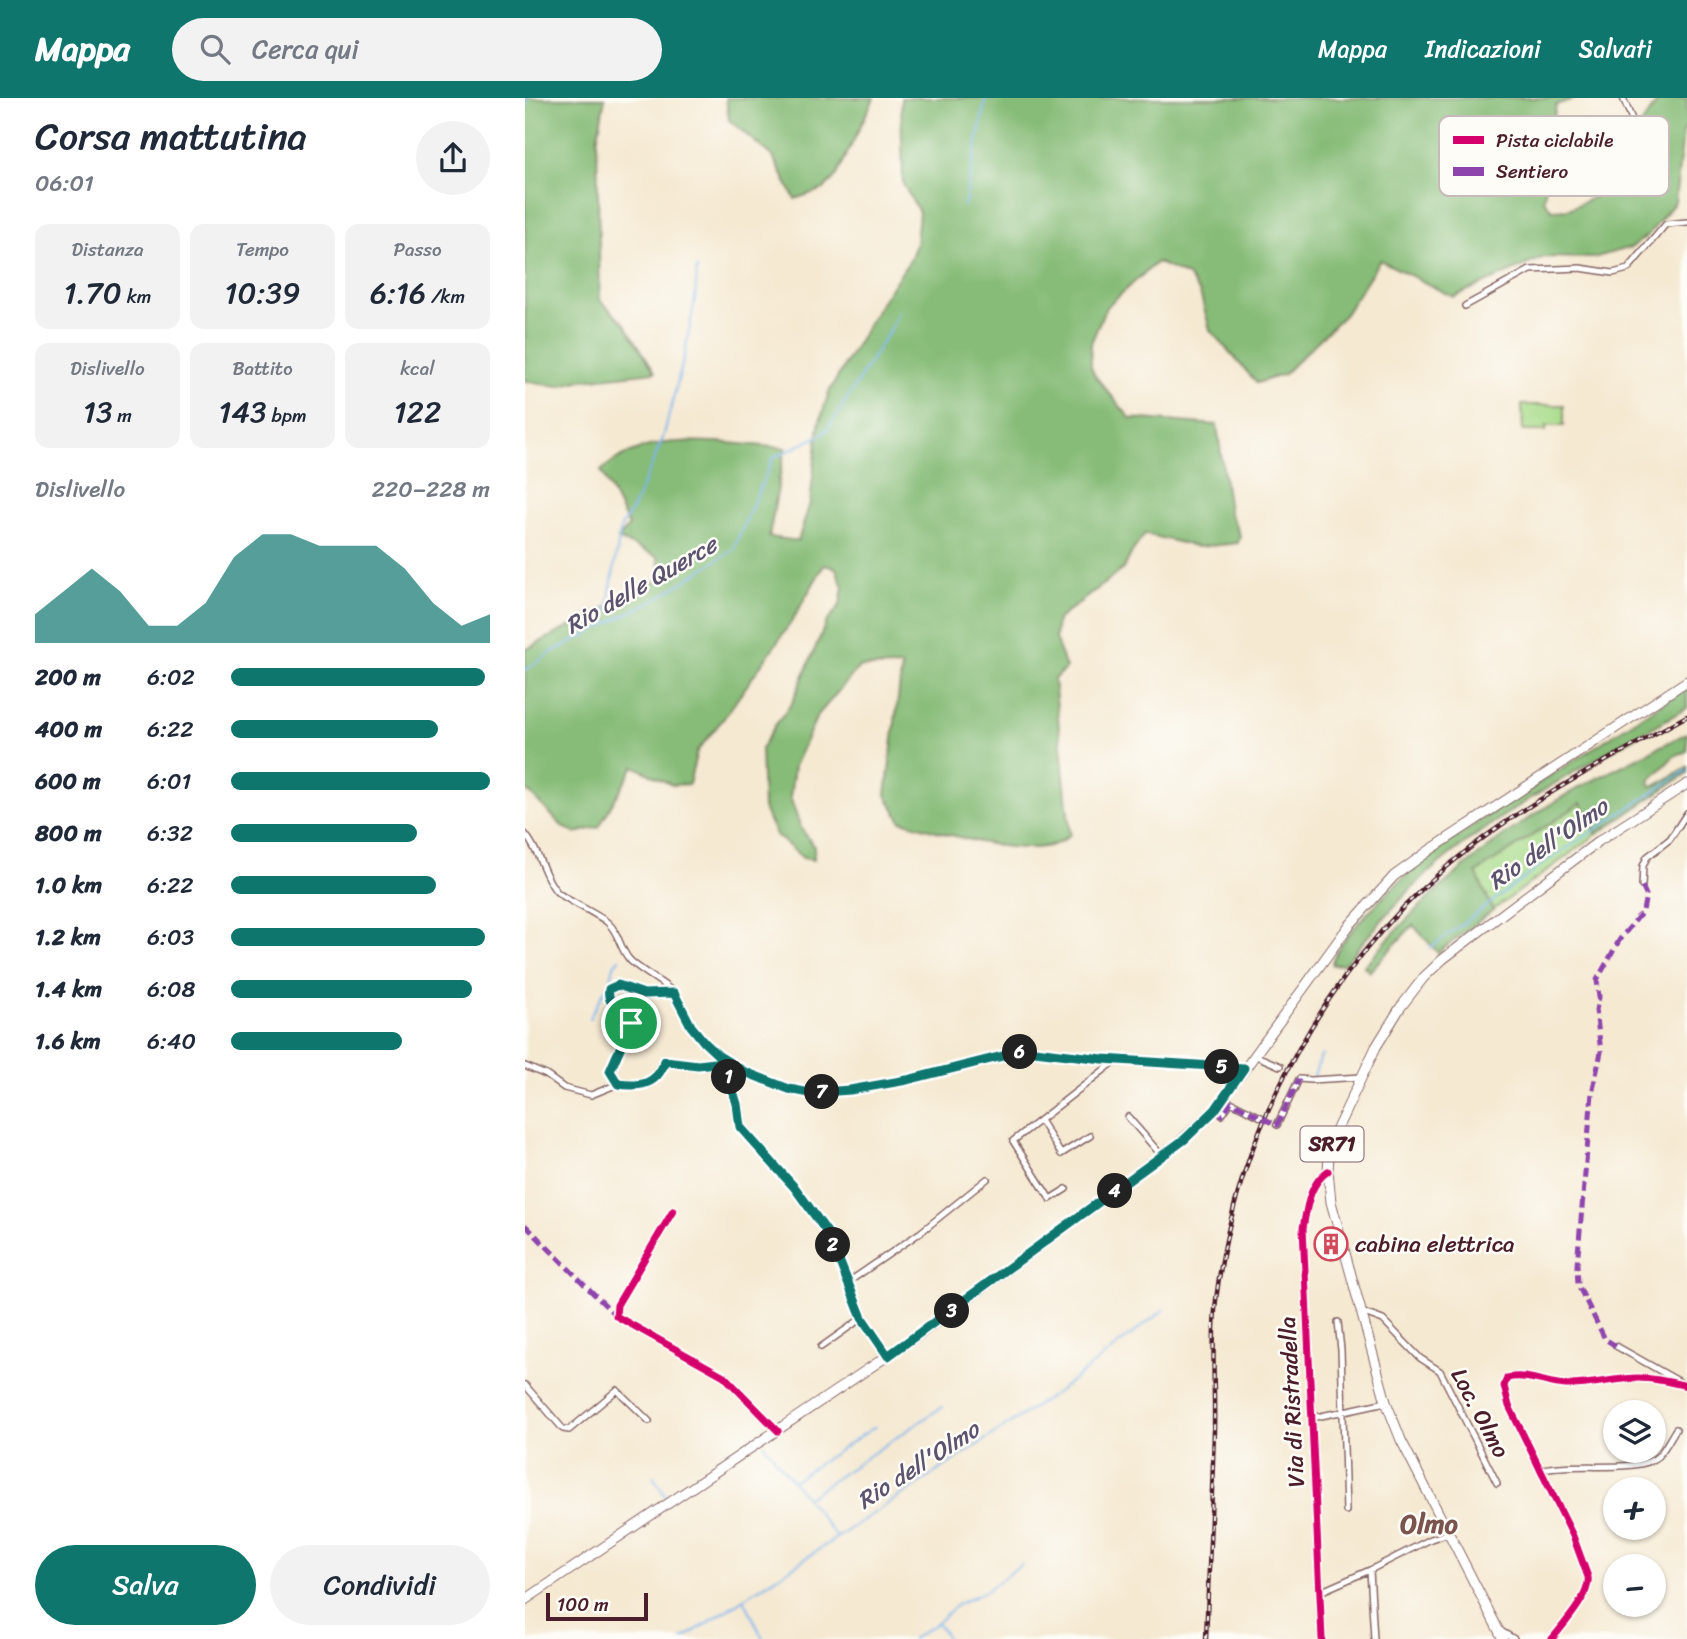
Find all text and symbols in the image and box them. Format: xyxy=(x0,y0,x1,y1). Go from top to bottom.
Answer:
search box xyxy=(172,18,662,81)
text: Mappa xyxy=(35,20,130,78)
text: Cerca qui xyxy=(252,26,359,72)
text: Mappa xyxy=(1318,28,1387,70)
text: Indicazioni xyxy=(1425,28,1541,70)
text: Salvati xyxy=(1579,28,1652,70)
icon: search xyxy=(196,30,234,68)
text: Corsa mattutina xyxy=(35,103,307,170)
legend xyxy=(1439,116,1669,196)
button: share xyxy=(416,121,490,195)
text: Pista ciclabile xyxy=(1496,124,1613,157)
text: Sentiero xyxy=(1496,155,1568,188)
text: 06:01 xyxy=(35,163,94,204)
text: Distanza xyxy=(71,233,144,266)
text: Tempo xyxy=(236,233,289,266)
text: Passo xyxy=(393,233,442,266)
text: 1.70 xyxy=(64,266,122,320)
text: 10:39 xyxy=(225,266,300,320)
text: 6:16 xyxy=(370,266,426,320)
text: km xyxy=(122,280,151,313)
text: /km xyxy=(426,280,465,313)
text: Dislivello xyxy=(70,352,145,385)
text: Battito xyxy=(232,352,293,385)
text: kcal xyxy=(400,352,435,385)
text: 13 xyxy=(83,385,112,439)
text: 143 xyxy=(218,385,267,439)
text: 122 xyxy=(394,385,441,439)
text: m xyxy=(112,399,132,432)
text: bpm xyxy=(267,399,307,432)
text: Dislivello xyxy=(35,469,125,510)
text: 220–228 m xyxy=(372,469,490,510)
water label: Rio delle Querce xyxy=(557,523,728,646)
text: 200 m xyxy=(35,657,101,698)
text: 6:02 xyxy=(147,657,195,698)
text: 400 m xyxy=(35,709,102,750)
text: 6:22 xyxy=(147,709,194,750)
text: 600 m xyxy=(35,761,101,802)
text: 6:01 xyxy=(147,761,191,802)
water label: Rio dell'Olmo xyxy=(1479,786,1619,901)
text: 800 m xyxy=(35,813,102,854)
text: 6:32 xyxy=(147,813,193,854)
text: 1.0 km xyxy=(35,865,102,906)
text: 6:22 xyxy=(147,865,194,906)
text: 1.2 km xyxy=(35,917,101,958)
text: 6:03 xyxy=(147,917,194,958)
text: 1.4 km xyxy=(35,969,102,1010)
text: 6:08 xyxy=(147,969,195,1010)
pin xyxy=(601,993,661,1053)
icon: arrive xyxy=(612,1004,650,1042)
text: 1.6 km xyxy=(35,1021,101,1062)
text: 6:40 xyxy=(147,1021,196,1062)
pin: 6 xyxy=(1002,1034,1037,1070)
text: 6 xyxy=(1014,1035,1025,1068)
pin: 5 xyxy=(1205,1049,1239,1084)
text: 5 xyxy=(1216,1050,1227,1083)
pin: 1 xyxy=(711,1060,747,1094)
text: 1 xyxy=(724,1060,733,1093)
pin: 7 xyxy=(805,1074,839,1110)
text: 7 xyxy=(816,1075,827,1108)
road number: SR71 xyxy=(1301,1126,1363,1162)
pin: 4 xyxy=(1097,1174,1133,1208)
text: 4 xyxy=(1109,1174,1120,1207)
place label: cabina elettrica xyxy=(1355,1224,1515,1265)
building icon: cabina elettrica xyxy=(1312,1225,1350,1263)
pin: 2 xyxy=(815,1228,851,1262)
text: 2 xyxy=(827,1228,838,1261)
pin: 3 xyxy=(935,1294,969,1328)
text: 3 xyxy=(946,1294,957,1327)
street label: Via di Ristradella xyxy=(1267,1316,1317,1488)
street label: Loc. Olmo xyxy=(1439,1360,1521,1466)
map controls xyxy=(1603,1400,1666,1617)
button: layers xyxy=(1603,1400,1666,1463)
water label: Rio dell'Olmo xyxy=(848,1408,989,1521)
button: + xyxy=(1603,1477,1666,1540)
district label: Olmo xyxy=(1400,1501,1459,1547)
button: Salva xyxy=(35,1545,256,1625)
button: Condividi xyxy=(270,1545,490,1625)
button: − xyxy=(1603,1554,1666,1617)
text: 100 m xyxy=(557,1588,609,1621)
scale bar xyxy=(546,1590,647,1622)

